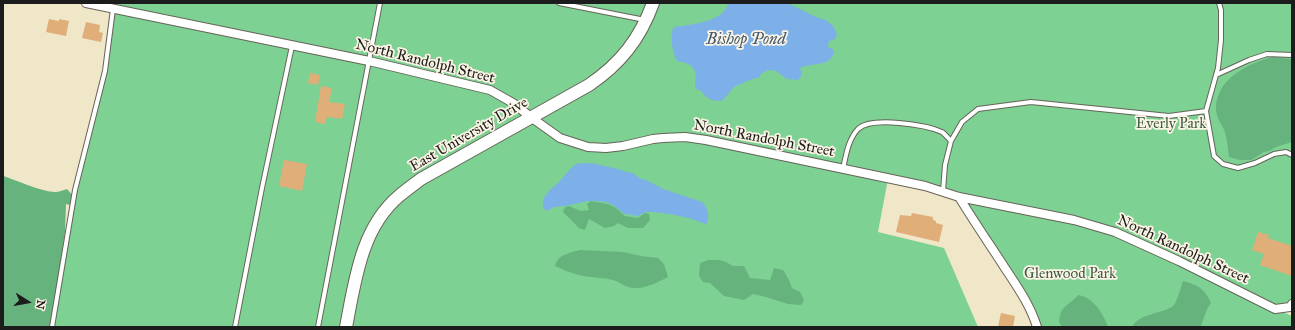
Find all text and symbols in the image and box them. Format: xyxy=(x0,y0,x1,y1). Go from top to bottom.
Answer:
water label: Bishop Pond xyxy=(706,30,786,50)
street label: North Randolph Street xyxy=(353,36,497,88)
street label: East University Drive xyxy=(407,94,531,176)
park label: Everly Park xyxy=(1136,115,1206,133)
street label: North Randolph Street xyxy=(692,117,836,161)
street label: North Randolph Street xyxy=(1114,212,1252,288)
park label: Glenwood Park xyxy=(1024,265,1116,283)
north arrow xyxy=(8,282,48,322)
text: N xyxy=(33,299,48,310)

